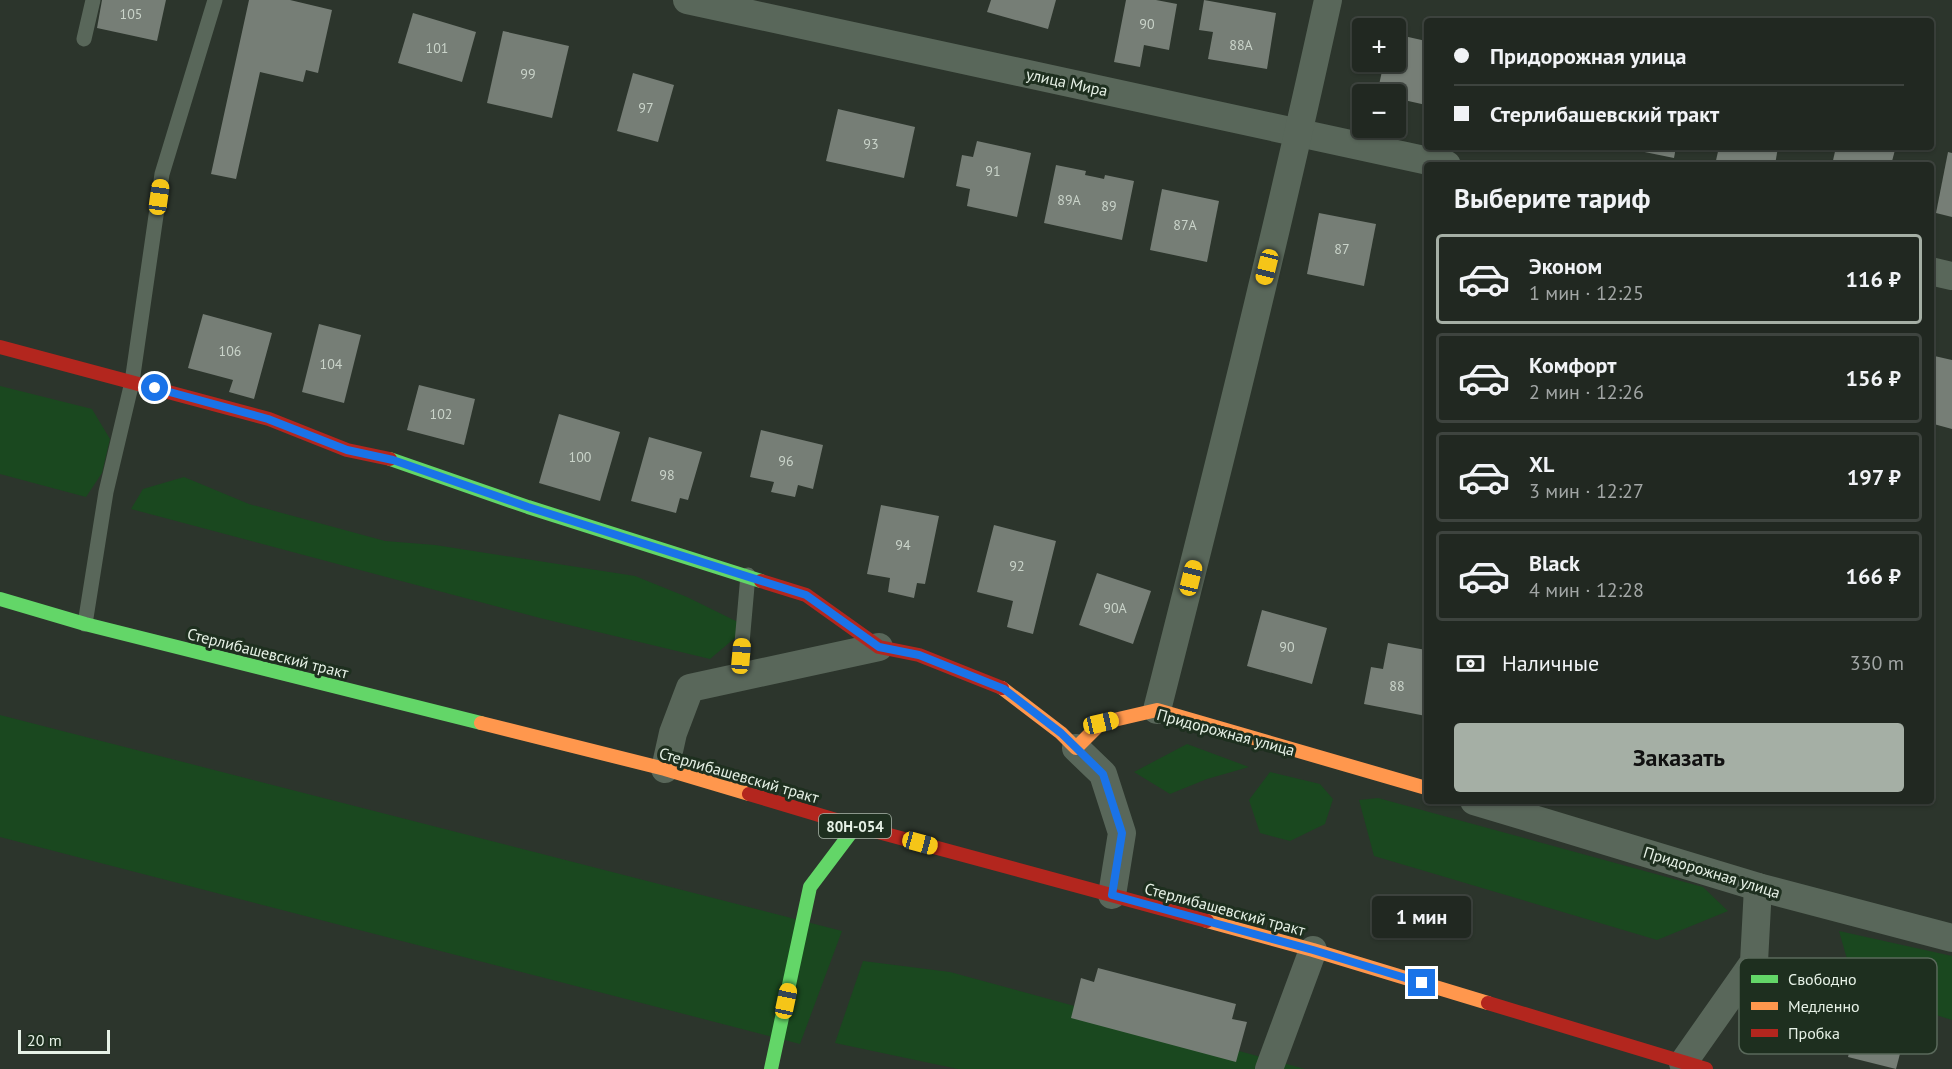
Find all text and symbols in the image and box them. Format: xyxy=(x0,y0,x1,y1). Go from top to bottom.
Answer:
house number: 105 xyxy=(120,5,142,23)
house number: 90 xyxy=(1139,15,1155,33)
map controls xyxy=(1352,18,1406,138)
button: + xyxy=(1352,18,1406,72)
house number: 88А xyxy=(1229,36,1254,54)
house number: 101 xyxy=(426,39,448,57)
text: Придорожная улица xyxy=(1490,42,1686,70)
street label: улица Мира xyxy=(1024,64,1110,100)
house number: 99 xyxy=(520,65,536,83)
button: − xyxy=(1352,84,1406,138)
house number: 97 xyxy=(638,99,654,117)
text: Стерлибашевский тракт xyxy=(1490,100,1719,128)
house number: 93 xyxy=(863,135,879,153)
house number: 91 xyxy=(985,162,1001,180)
car xyxy=(148,178,170,216)
text: Выберите тариф xyxy=(1454,181,1650,215)
house number: 89А xyxy=(1057,191,1082,209)
house number: 89 xyxy=(1101,197,1117,215)
house number: 87А xyxy=(1173,216,1198,234)
house number: 87 xyxy=(1334,240,1350,258)
car xyxy=(1254,247,1280,287)
icon: car xyxy=(1457,252,1511,306)
text: Эконом xyxy=(1529,252,1602,280)
text: 116 ₽ xyxy=(1846,265,1901,293)
text: 1 мин · 12:25 xyxy=(1529,280,1644,306)
house number: 106 xyxy=(219,342,241,360)
icon: car xyxy=(1457,351,1511,405)
text: Комфорт xyxy=(1529,351,1617,379)
house number: 104 xyxy=(320,355,343,373)
text: 156 ₽ xyxy=(1846,364,1901,392)
route start xyxy=(141,374,168,401)
text: 2 мин · 12:26 xyxy=(1529,379,1644,405)
house number: 102 xyxy=(430,405,452,423)
house number: 100 xyxy=(569,448,592,466)
icon: car xyxy=(1457,450,1511,504)
text: XL xyxy=(1529,450,1554,478)
house number: 96 xyxy=(778,452,794,470)
text: 197 ₽ xyxy=(1847,463,1901,491)
house number: 98 xyxy=(659,466,675,484)
text: 3 мин · 12:27 xyxy=(1529,478,1644,504)
house number: 94 xyxy=(895,536,911,554)
icon: car xyxy=(1457,549,1511,603)
text: Black xyxy=(1529,549,1580,577)
house number: 92 xyxy=(1009,557,1025,575)
car xyxy=(1178,558,1204,598)
text: 166 ₽ xyxy=(1846,562,1901,590)
text: 4 мин · 12:28 xyxy=(1529,577,1644,603)
house number: 90А xyxy=(1103,599,1128,617)
street label: Стерлибашевский тракт xyxy=(185,623,351,683)
car xyxy=(730,637,752,675)
house number: 90 xyxy=(1279,638,1295,656)
icon: cash xyxy=(1454,647,1487,680)
text: Наличные xyxy=(1502,649,1599,677)
text: 330 m xyxy=(1850,650,1904,676)
house number: 88 xyxy=(1389,677,1405,695)
street label: Придорожная улица xyxy=(1155,704,1297,760)
car xyxy=(1081,710,1121,736)
button: Заказать xyxy=(1454,723,1904,792)
street label: Стерлибашевский тракт xyxy=(657,743,822,808)
road number: 80Н-054 xyxy=(819,814,891,838)
car xyxy=(900,830,940,856)
street label: Придорожная улица xyxy=(1641,842,1783,902)
street label: Стерлибашевский тракт xyxy=(1143,878,1308,940)
callout: 1 мин xyxy=(1372,896,1472,938)
text: 1 мин xyxy=(1396,904,1447,930)
legend xyxy=(1739,958,1937,1054)
route end xyxy=(1408,969,1435,996)
text: Свободно xyxy=(1788,969,1857,989)
car xyxy=(773,982,799,1020)
text: Медленно xyxy=(1788,996,1860,1016)
text: Пробка xyxy=(1788,1023,1840,1043)
scale bar xyxy=(18,1027,110,1054)
text: 20 m xyxy=(27,1030,62,1050)

